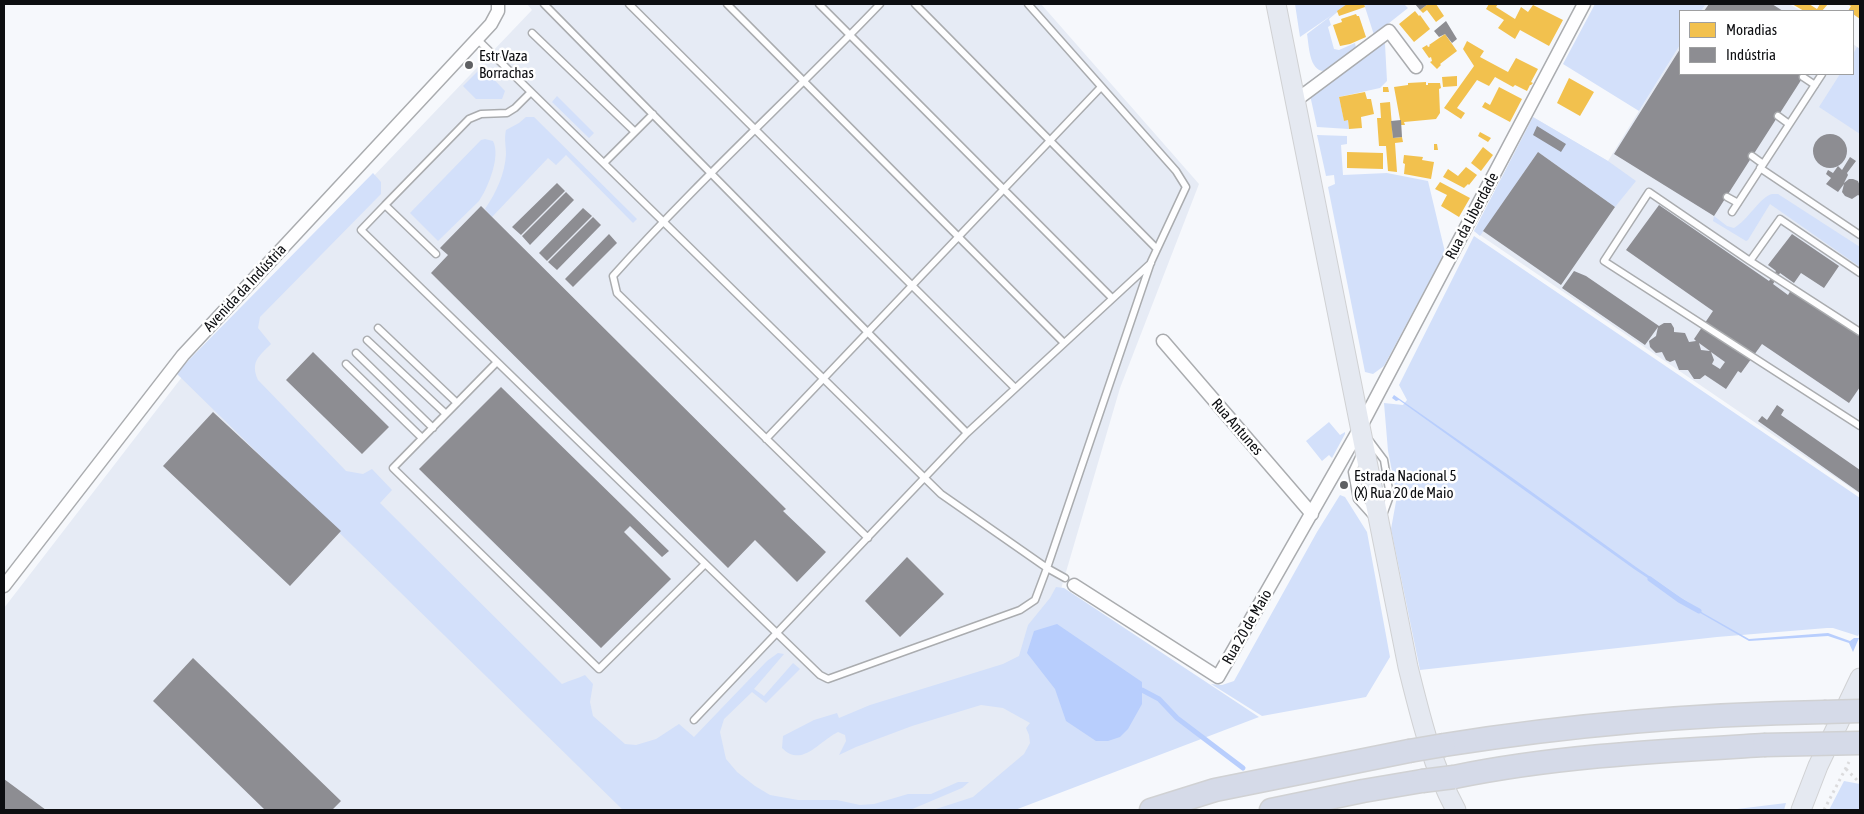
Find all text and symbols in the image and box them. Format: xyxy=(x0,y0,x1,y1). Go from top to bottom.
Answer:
legend xyxy=(1679,10,1854,75)
text: Moradias xyxy=(1726,21,1777,38)
text: Indústria xyxy=(1726,46,1776,63)
place label: Estr Vaza Borrachas xyxy=(479,47,534,82)
marker: Estr Vaza Borrachas xyxy=(463,59,475,71)
street label: Rua da Liberdade xyxy=(1442,170,1502,262)
street label: Avenida da Indústria xyxy=(200,240,290,336)
street label: Rua Antunes xyxy=(1207,395,1267,459)
place label: Estrada Nacional 5 (X) Rua 20 de Maio xyxy=(1354,467,1456,502)
marker: Estrada Nacional 5 (X) Rua 20 de Maio xyxy=(1338,479,1350,491)
street label: Rua 20 de Maio xyxy=(1218,586,1276,668)

